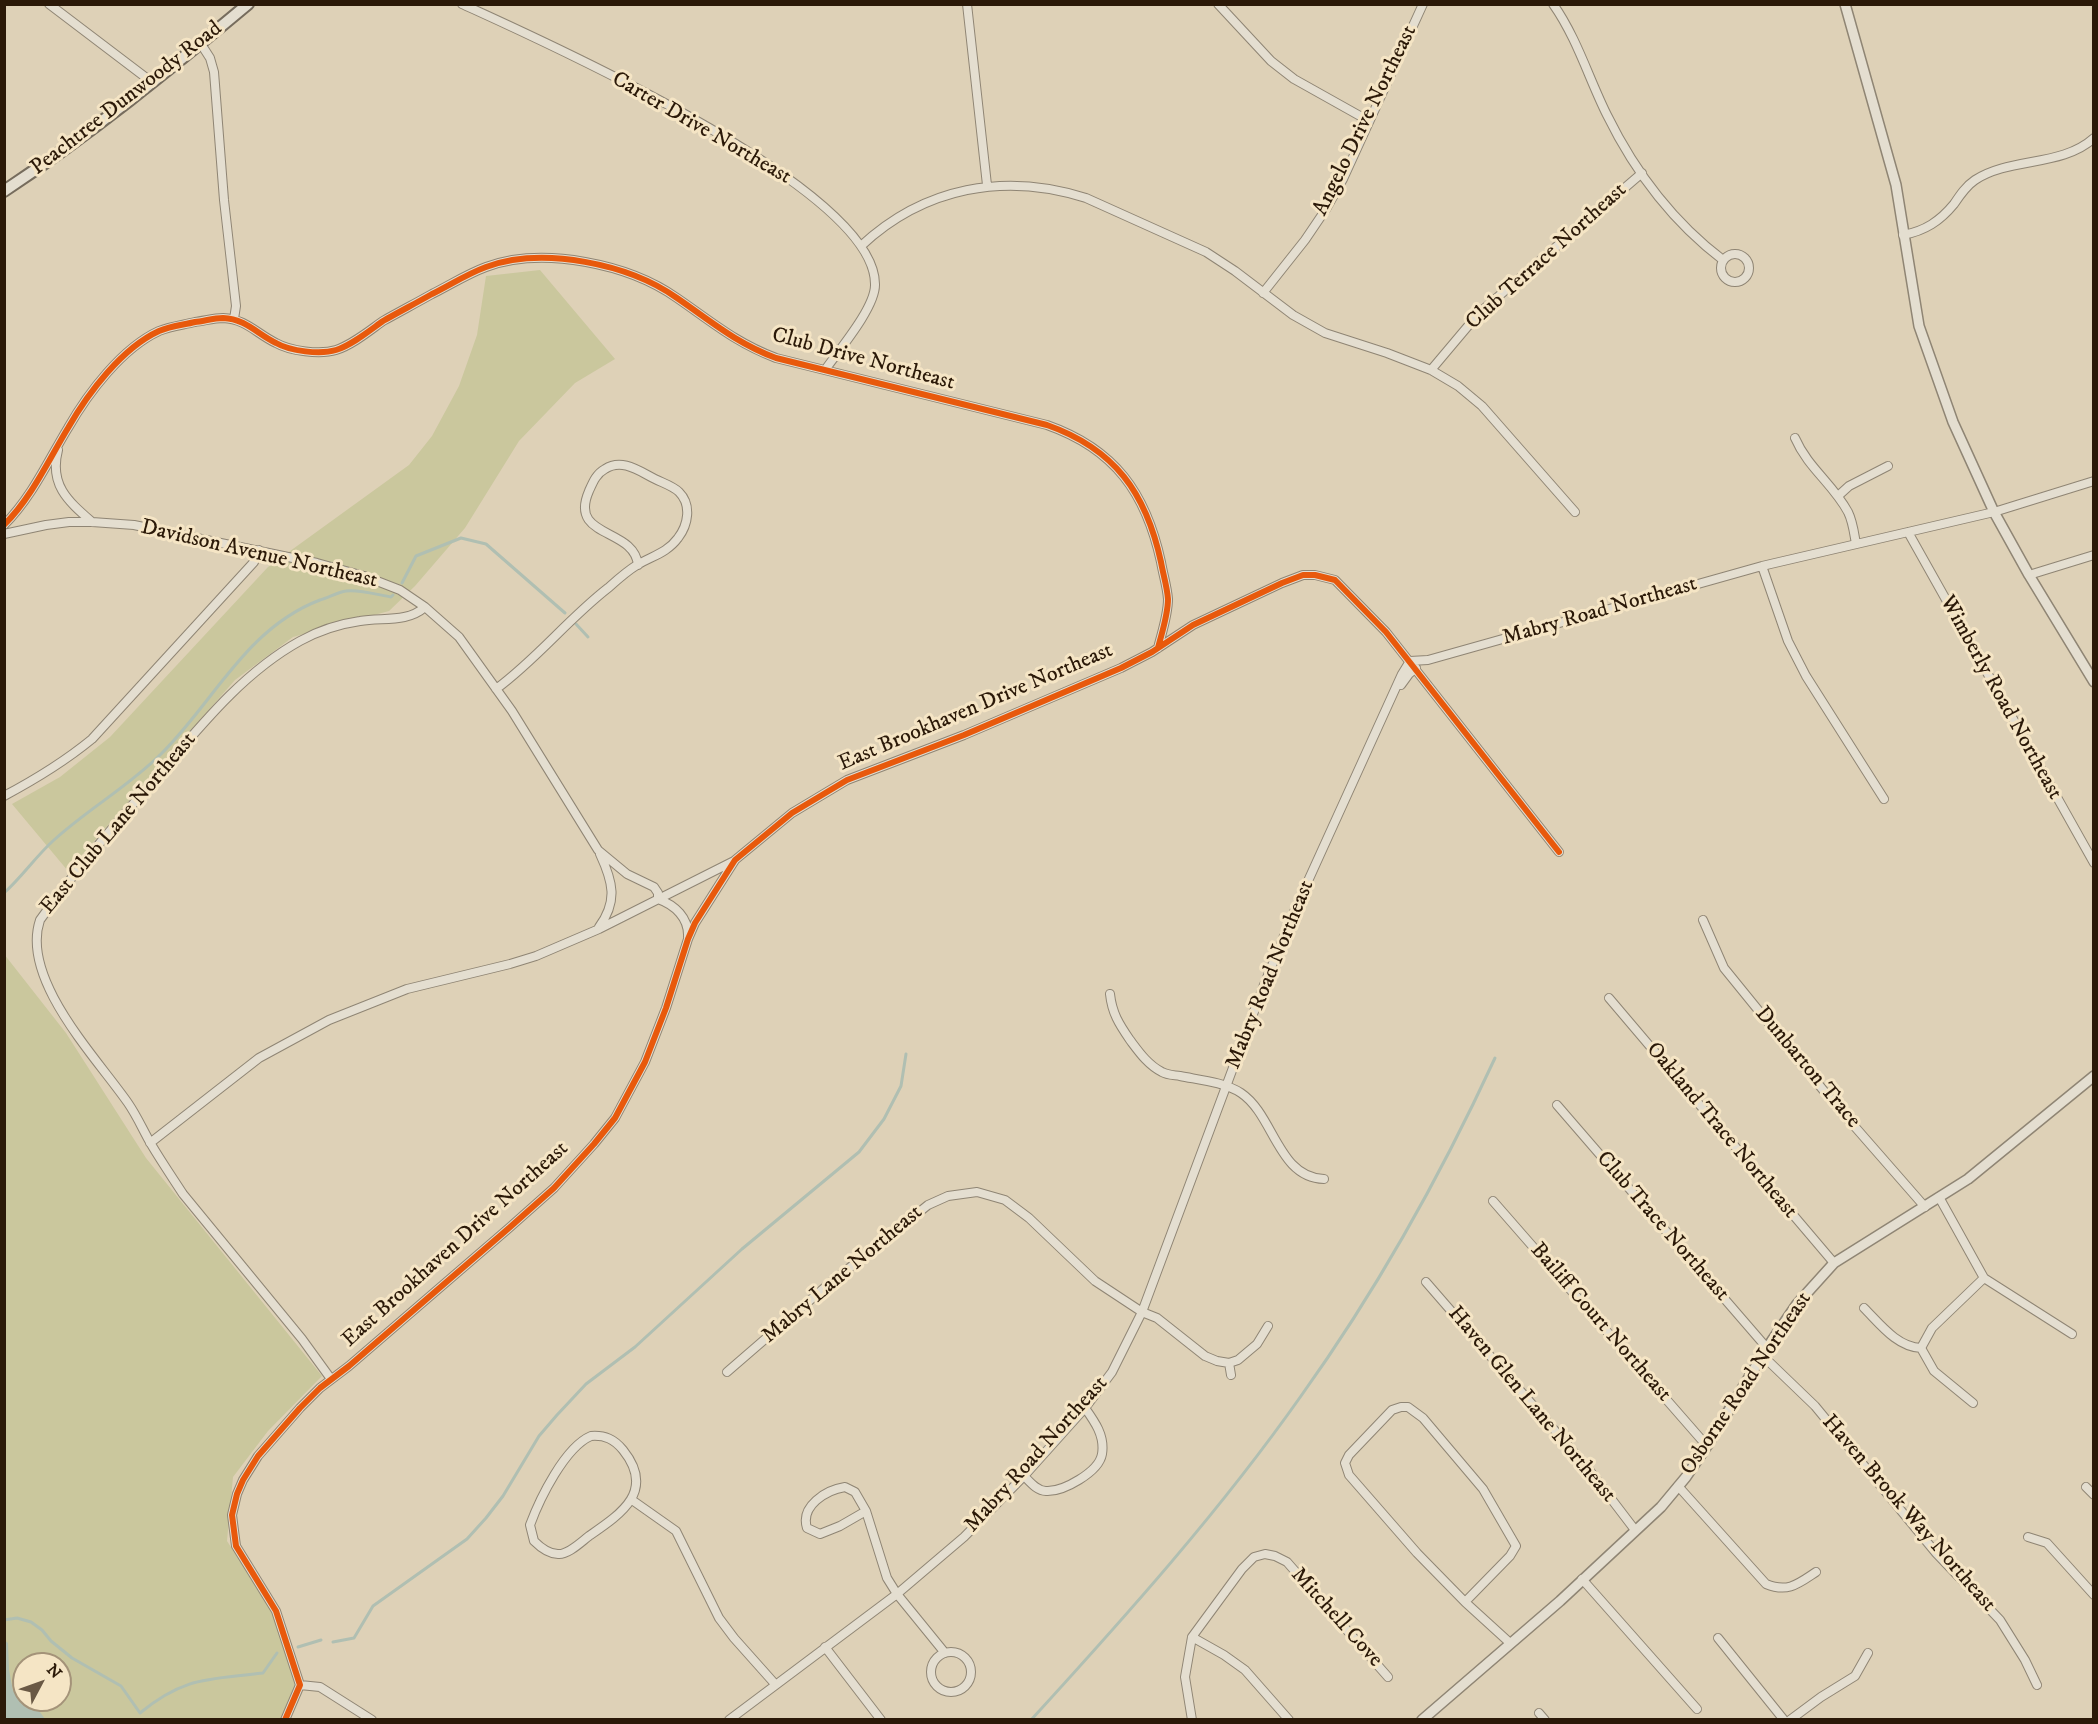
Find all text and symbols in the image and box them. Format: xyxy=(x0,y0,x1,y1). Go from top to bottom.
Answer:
street label: Peachtree Dunwoody Road xyxy=(26,16,228,182)
street label: Angelo Drive Northeast xyxy=(1308,21,1424,221)
street label: Carter Drive Northeast xyxy=(607,67,795,191)
street label: Club Terrace Northeast xyxy=(1461,178,1633,336)
street label: Club Drive Northeast xyxy=(769,323,957,397)
street label: Davidson Avenue Northeast xyxy=(138,515,380,595)
street label: Mabry Road Northeast xyxy=(1500,572,1700,652)
street label: Wimberly Road Northeast xyxy=(1933,591,2067,805)
street label: East Brookhaven Drive Northeast xyxy=(835,638,1117,778)
street label: East Club Lane Northeast xyxy=(35,728,203,920)
street label: Mabry Road Northeast xyxy=(1221,877,1321,1073)
street label: Dunbarton Trace xyxy=(1748,1002,1866,1134)
street label: Oakland Trace Northeast xyxy=(1640,1038,1802,1224)
street label: East Brookhaven Drive Northeast xyxy=(337,1136,575,1354)
street label: Club Trace Northeast xyxy=(1590,1147,1734,1307)
street label: Mabry Lane Northeast xyxy=(757,1200,929,1350)
street label: Bailiff Court Northeast xyxy=(1524,1238,1676,1408)
street label: Osborne Road Northeast xyxy=(1676,1287,1818,1481)
street label: Haven Glen Lane Northeast xyxy=(1441,1301,1621,1509)
street label: Mabry Road Northeast xyxy=(960,1371,1114,1539)
street label: Haven Brook Way Northeast xyxy=(1815,1410,2001,1618)
street label: Mitchell Cove xyxy=(1284,1563,1388,1673)
north arrow xyxy=(12,1652,72,1712)
text: N xyxy=(42,1660,66,1683)

